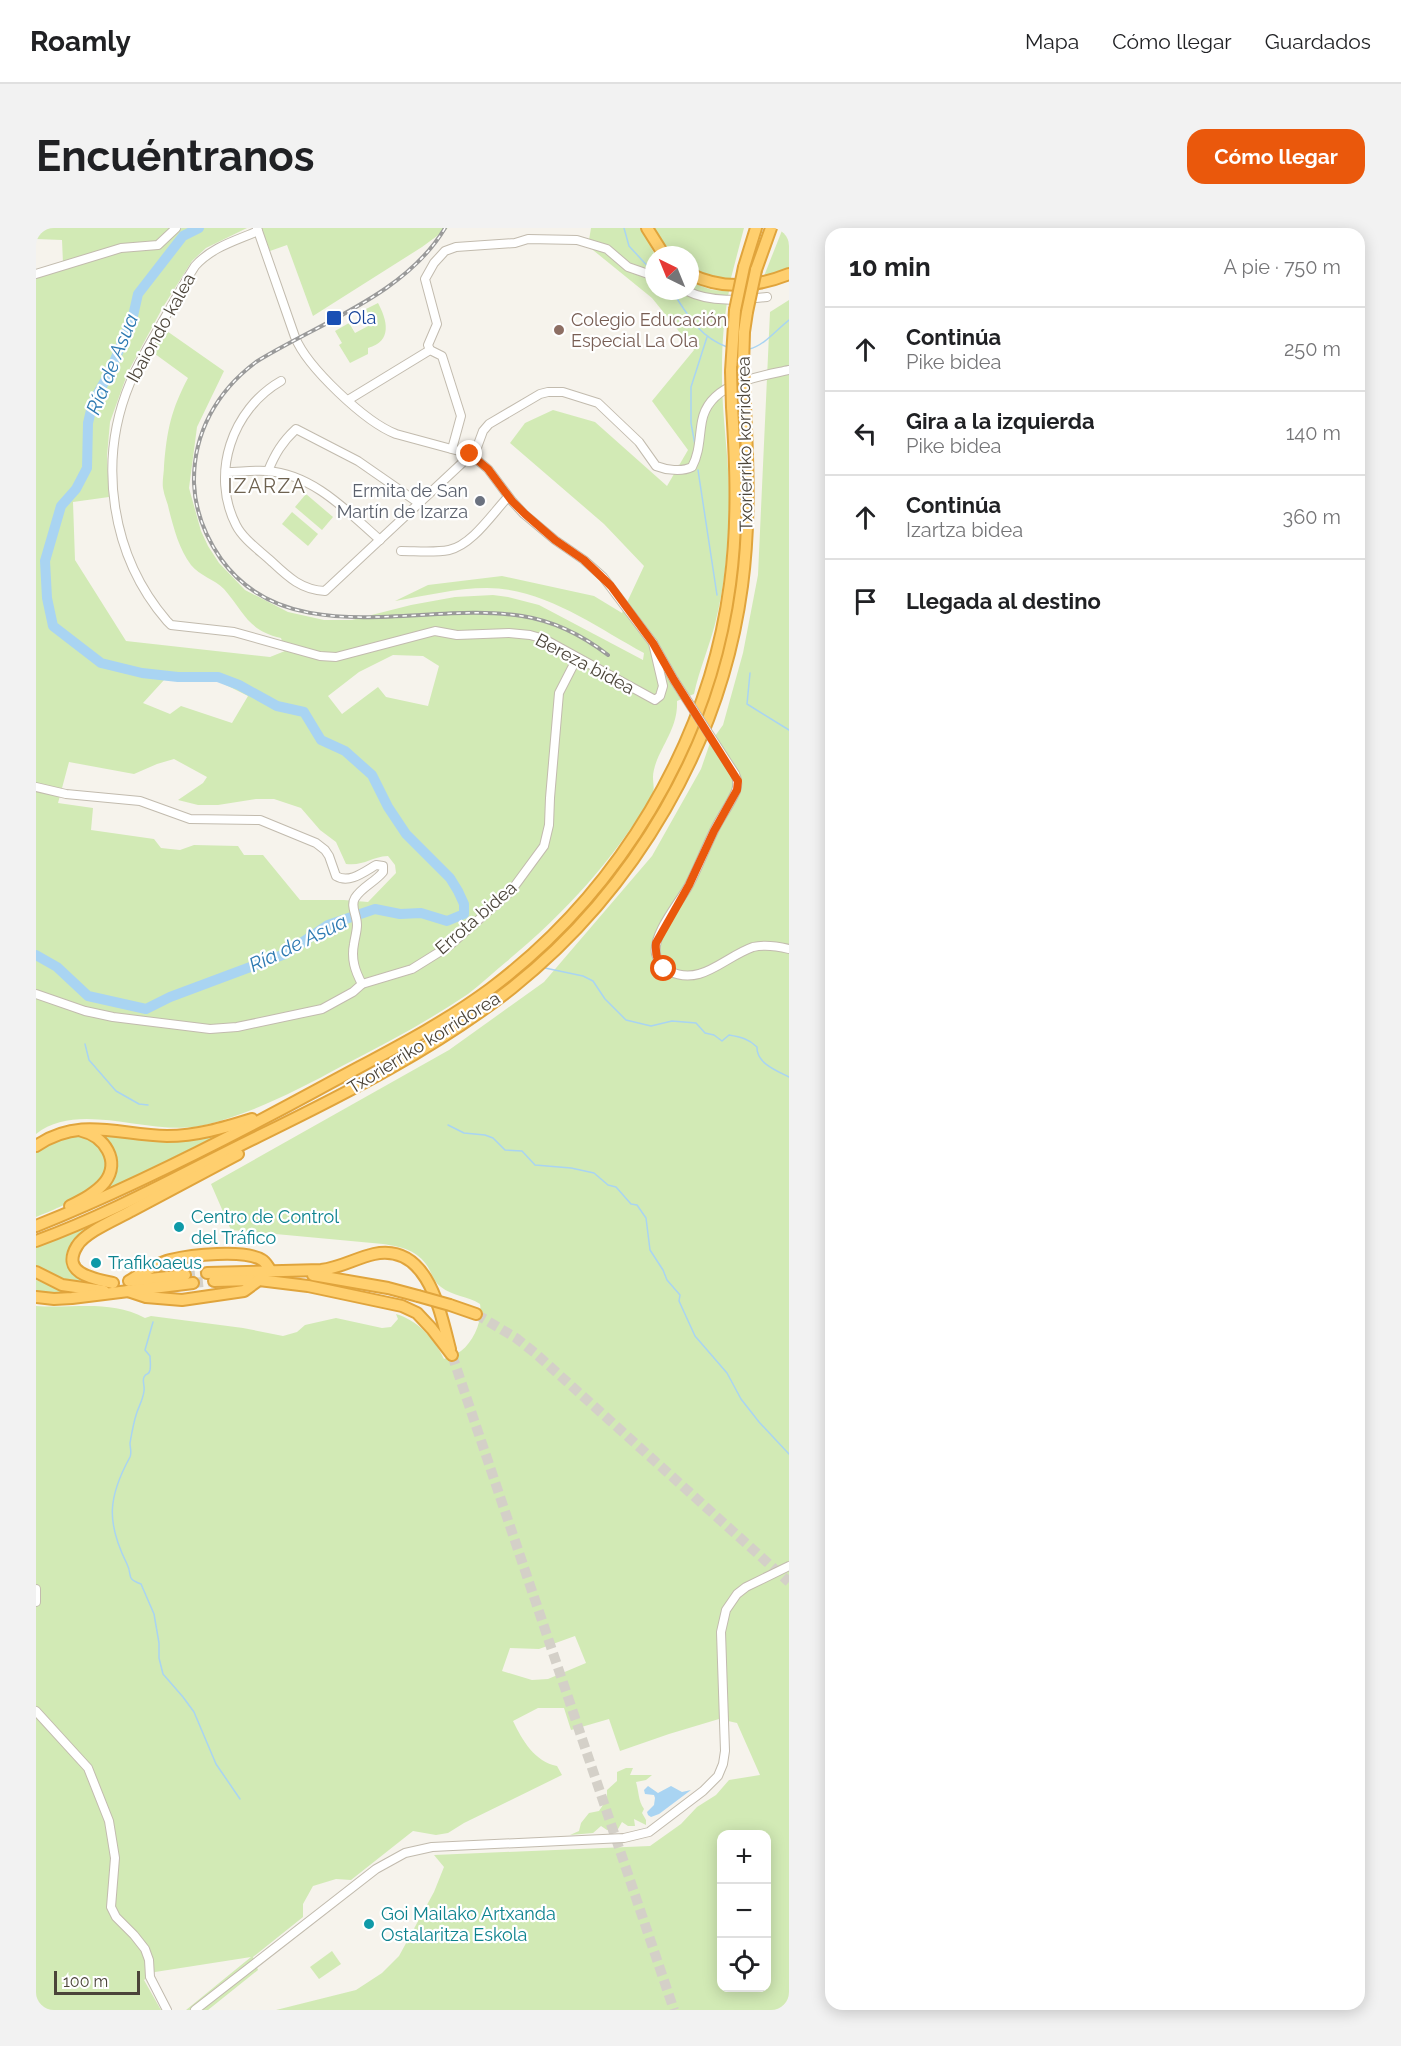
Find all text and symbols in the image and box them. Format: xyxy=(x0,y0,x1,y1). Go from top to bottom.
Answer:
text: Roamly xyxy=(30,25,131,58)
text: Mapa xyxy=(1025,29,1079,54)
text: Cómo llegar xyxy=(1112,29,1232,54)
text: Guardados xyxy=(1265,29,1371,54)
button: Cómo llegar xyxy=(1187,129,1365,184)
text: Encuéntranos xyxy=(36,132,315,181)
north arrow xyxy=(645,246,699,300)
text: 10 min xyxy=(849,252,931,282)
text: A pie · 750 m xyxy=(1224,255,1341,279)
street label: Ibaiondo kalea xyxy=(122,269,199,386)
place label: Ola xyxy=(348,307,376,328)
marker: Ola xyxy=(325,309,343,327)
place label: Colegio Educación Especial La Ola xyxy=(571,309,727,351)
water label: Ría de Asua xyxy=(81,310,143,418)
marker: Colegio Educación Especial La Ola xyxy=(552,323,566,337)
text: Continúa xyxy=(906,324,1001,350)
icon: ahead xyxy=(849,333,882,366)
text: 250 m xyxy=(1284,337,1341,361)
text: Pike bidea xyxy=(906,350,1001,374)
street label: Txorierriko korridorea xyxy=(732,356,757,532)
text: Gira a la izquierda xyxy=(906,408,1095,434)
icon: left xyxy=(849,417,882,450)
text: 140 m xyxy=(1286,421,1341,445)
text: Pike bidea xyxy=(906,434,1001,458)
route end xyxy=(456,440,482,466)
district label: IZARZA xyxy=(227,474,307,498)
place label: Ermita de San Martín de Izarza xyxy=(337,480,468,522)
text: Continúa xyxy=(906,492,1001,518)
marker: Ermita de San Martín de Izarza xyxy=(473,494,487,508)
icon: ahead xyxy=(849,501,882,534)
text: 360 m xyxy=(1283,505,1341,529)
text: Izartza bidea xyxy=(906,518,1023,542)
icon: arrive xyxy=(849,585,882,618)
text: Llegada al destino xyxy=(906,588,1101,614)
street label: Bereza bidea xyxy=(532,629,638,698)
street label: Errota bidea xyxy=(431,877,521,959)
water label: Ría de Asua xyxy=(245,909,351,977)
route start xyxy=(650,955,676,981)
street label: Txorierriko korridorea xyxy=(344,987,504,1098)
place label: Centro de Control del Tráfico xyxy=(191,1206,339,1248)
marker: Centro de Control del Tráfico xyxy=(172,1220,186,1234)
place label: Trafikoaeus xyxy=(108,1252,202,1273)
marker: Trafikoaeus xyxy=(89,1256,103,1270)
map controls xyxy=(717,1830,771,1992)
button: + xyxy=(717,1830,771,1884)
button: − xyxy=(717,1884,771,1938)
place label: Goi Mailako Artxanda Ostalaritza Eskola xyxy=(381,1903,556,1945)
marker: Goi Mailako Artxanda Ostalaritza Eskola xyxy=(362,1917,376,1931)
button: locate xyxy=(717,1938,771,1992)
scale bar xyxy=(54,1968,140,1996)
text: 100 m xyxy=(63,1972,108,1991)

